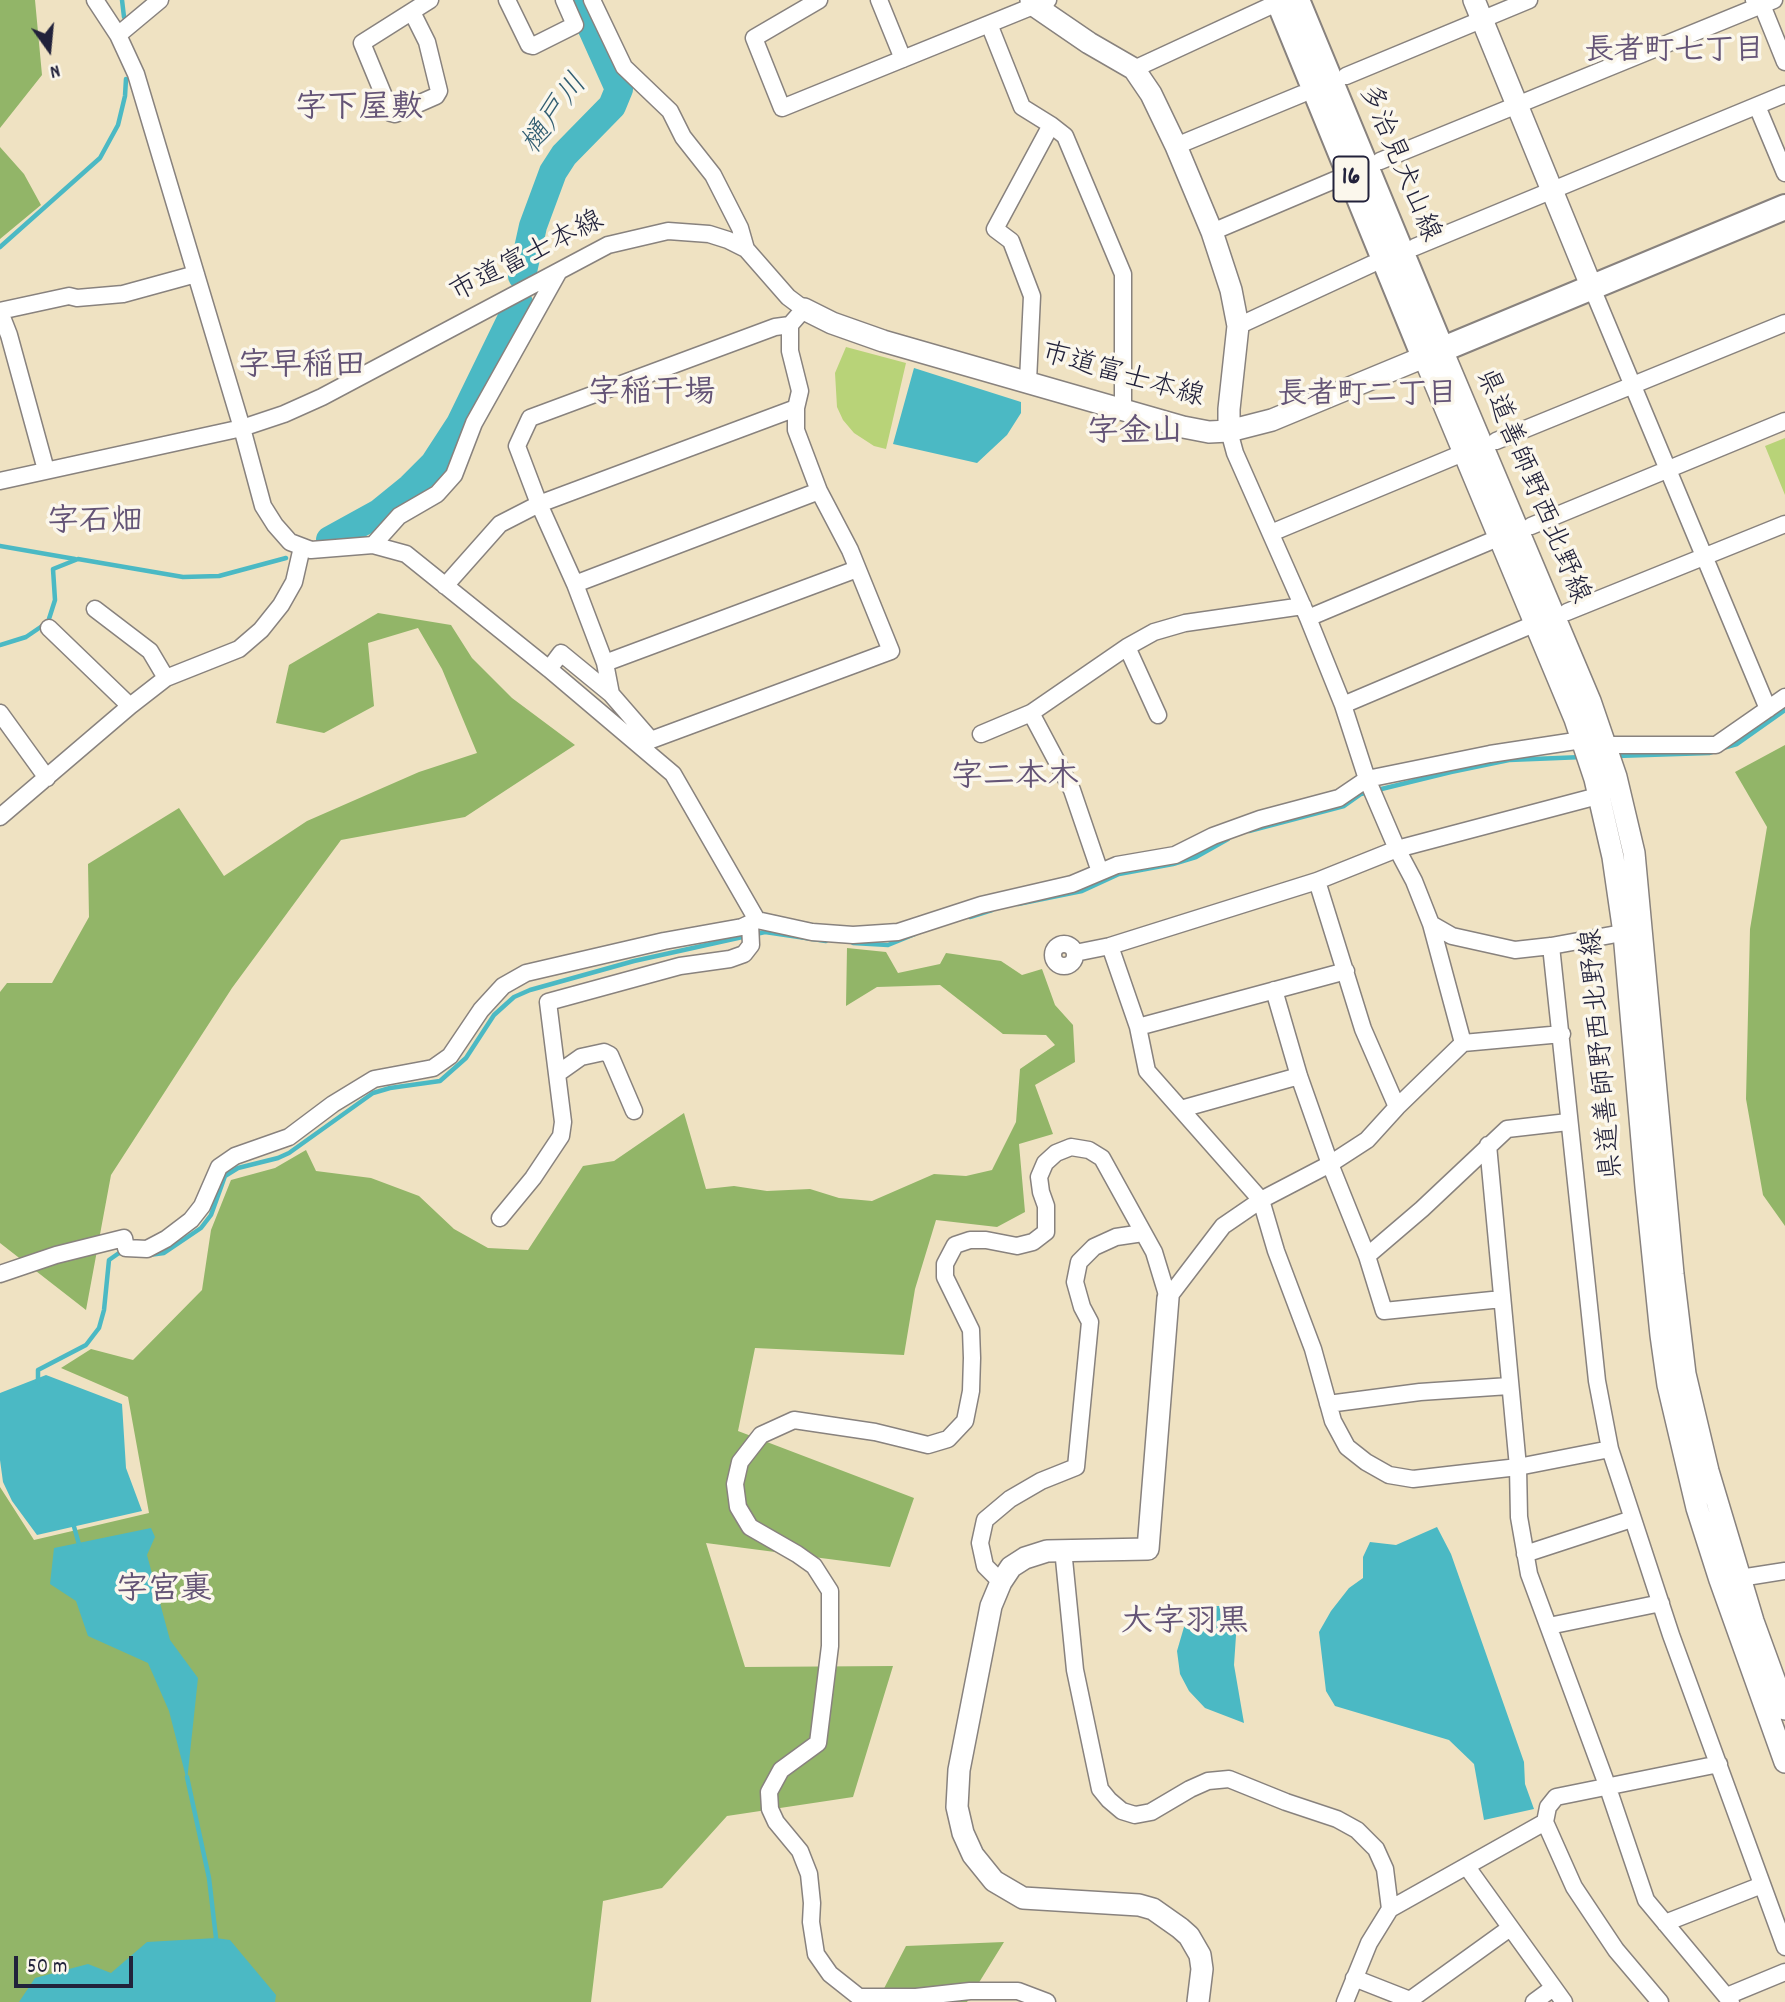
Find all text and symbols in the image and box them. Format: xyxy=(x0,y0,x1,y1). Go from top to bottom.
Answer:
north arrow xyxy=(14,14,84,84)
district label: 長者町七丁目 xyxy=(1584,36,1764,72)
text: N xyxy=(47,56,63,84)
water label: 樋戸川 xyxy=(516,69,598,163)
street label: 多治見犬山線 xyxy=(1349,80,1445,248)
district label: 字下屋敷 xyxy=(295,93,423,131)
road number: 16 xyxy=(1334,156,1368,202)
street label: 市道富士本線 xyxy=(446,206,610,312)
street label: 市道富士本線 xyxy=(1037,339,1207,417)
district label: 字早稲田 xyxy=(238,351,366,389)
street label: 県道善師野西北野線 xyxy=(1465,364,1595,610)
district label: 字稲干場 xyxy=(588,378,716,416)
district label: 長者町二丁目 xyxy=(1277,380,1457,416)
district label: 字金山 xyxy=(1087,417,1183,455)
district label: 字石畑 xyxy=(47,507,143,545)
district label: 字二本木 xyxy=(951,762,1079,800)
street label: 県道善師野西北野線 xyxy=(1577,927,1633,1181)
district label: 字宮裏 xyxy=(116,1575,212,1613)
district label: 大字羽黒 xyxy=(1121,1607,1249,1645)
scale bar xyxy=(18,1942,136,1986)
text: 50 m xyxy=(27,1953,67,1983)

